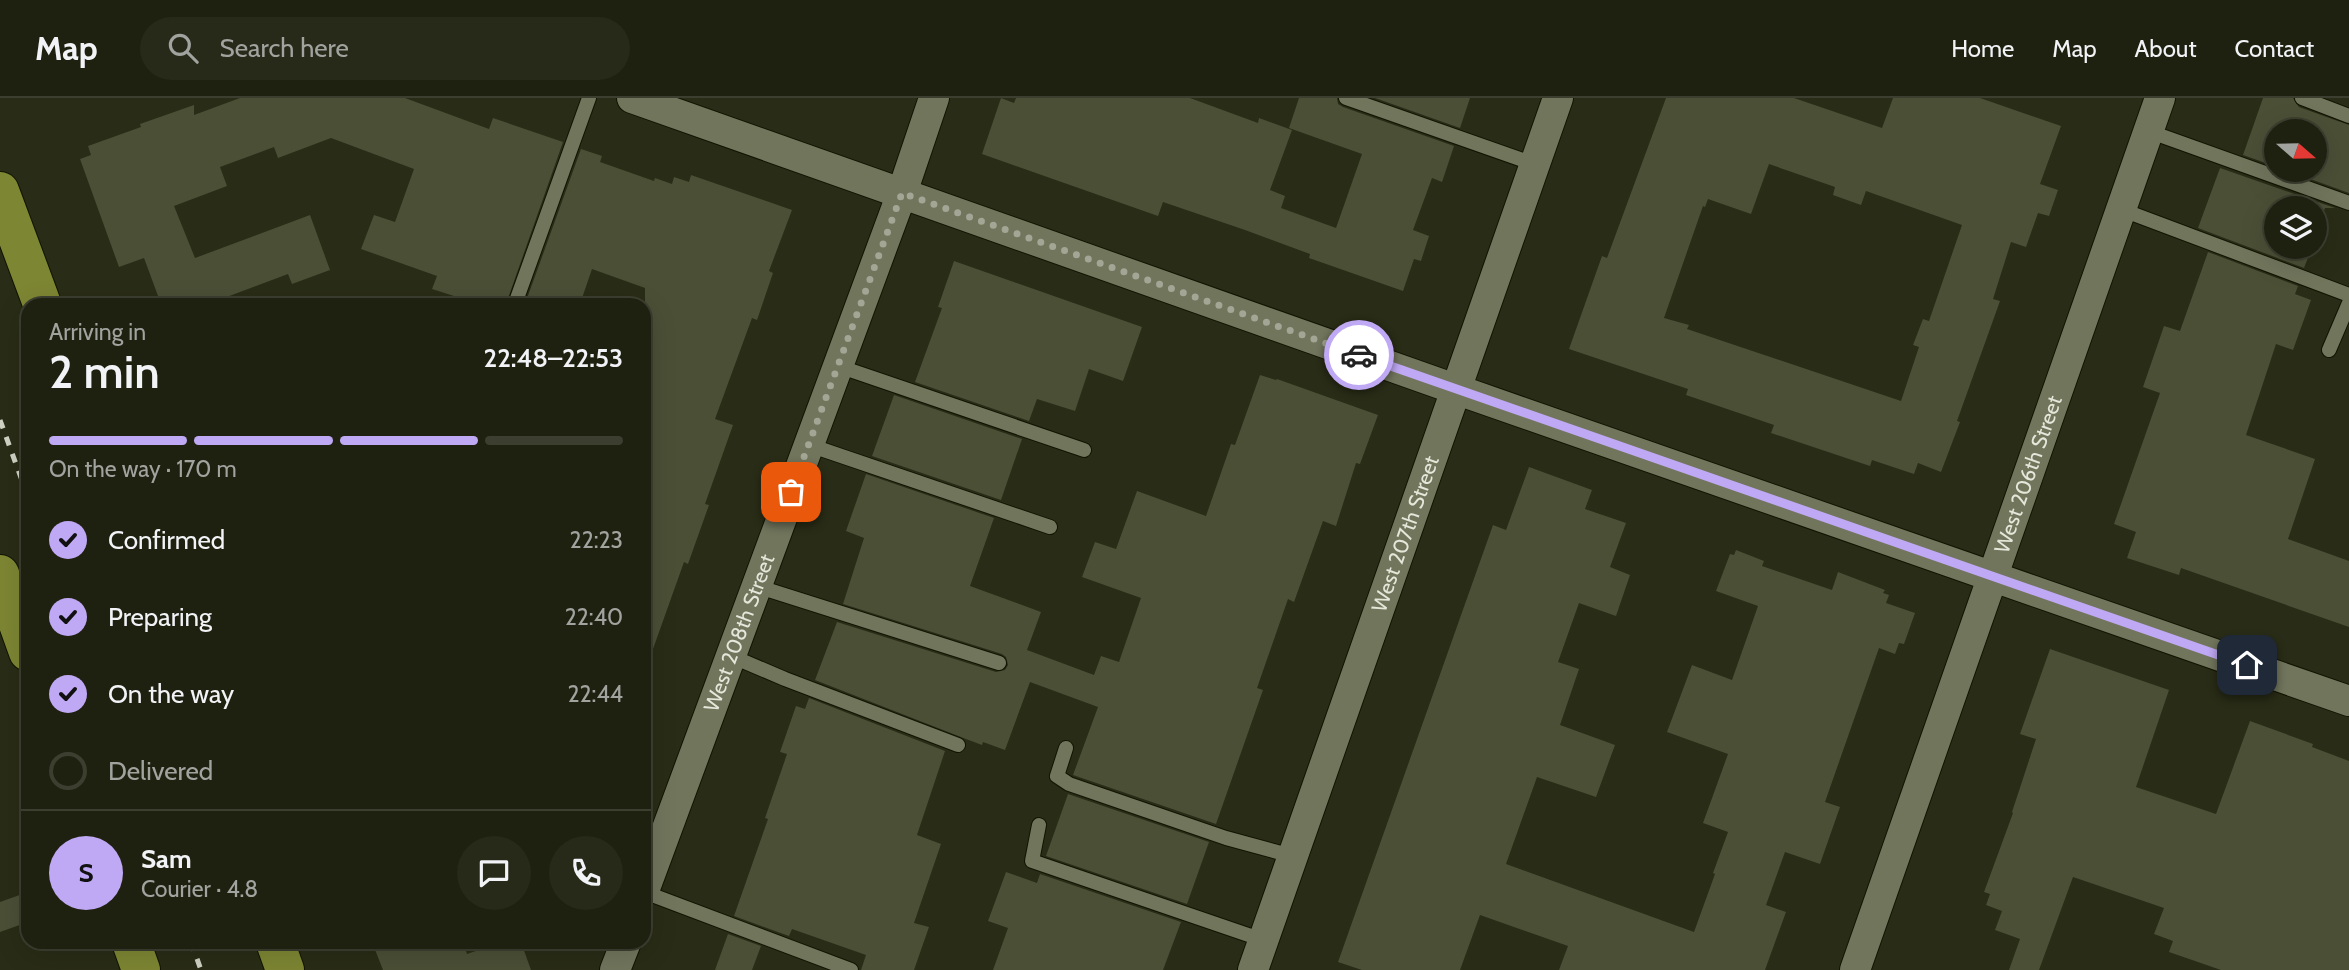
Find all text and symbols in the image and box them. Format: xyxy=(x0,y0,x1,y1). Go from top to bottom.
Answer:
search box xyxy=(140,17,630,80)
text: Map xyxy=(35,28,98,68)
icon: search xyxy=(164,29,202,67)
text: Search here xyxy=(220,32,349,64)
text: Home xyxy=(1951,34,2014,63)
text: Map xyxy=(2052,34,2097,63)
text: About xyxy=(2135,34,2197,63)
text: Contact xyxy=(2235,34,2314,63)
north arrow xyxy=(2264,119,2328,182)
map controls xyxy=(2264,119,2327,259)
button: layers xyxy=(2264,196,2327,259)
text: Arriving in xyxy=(49,318,146,346)
courier xyxy=(1324,320,1394,390)
icon: car xyxy=(1340,336,1378,374)
text: 22:48–22:53 xyxy=(483,342,623,374)
text: 2 min xyxy=(49,344,160,400)
street label: West 206th Street xyxy=(1989,392,2067,556)
street label: West 207th Street xyxy=(1366,452,1444,615)
text: On the way · 170 m xyxy=(49,455,237,483)
pin xyxy=(761,462,821,522)
icon: bag xyxy=(772,473,810,511)
icon: check xyxy=(49,521,87,559)
text: Confirmed xyxy=(108,524,225,556)
text: 22:23 xyxy=(570,526,623,554)
street label: West 208th Street xyxy=(698,551,779,715)
icon: check xyxy=(49,598,87,636)
text: Preparing xyxy=(108,601,212,633)
text: 22:40 xyxy=(565,603,623,631)
pin xyxy=(2217,635,2277,695)
icon: home xyxy=(2228,646,2266,684)
icon: check xyxy=(49,675,87,713)
text: On the way xyxy=(108,678,234,710)
text: 22:44 xyxy=(568,680,623,708)
text: Delivered xyxy=(108,755,213,787)
button: chat xyxy=(457,836,531,910)
button: phone xyxy=(549,836,623,910)
text: Sam xyxy=(141,843,192,875)
text: S xyxy=(78,857,94,889)
text: Courier · 4.8 xyxy=(141,875,258,903)

